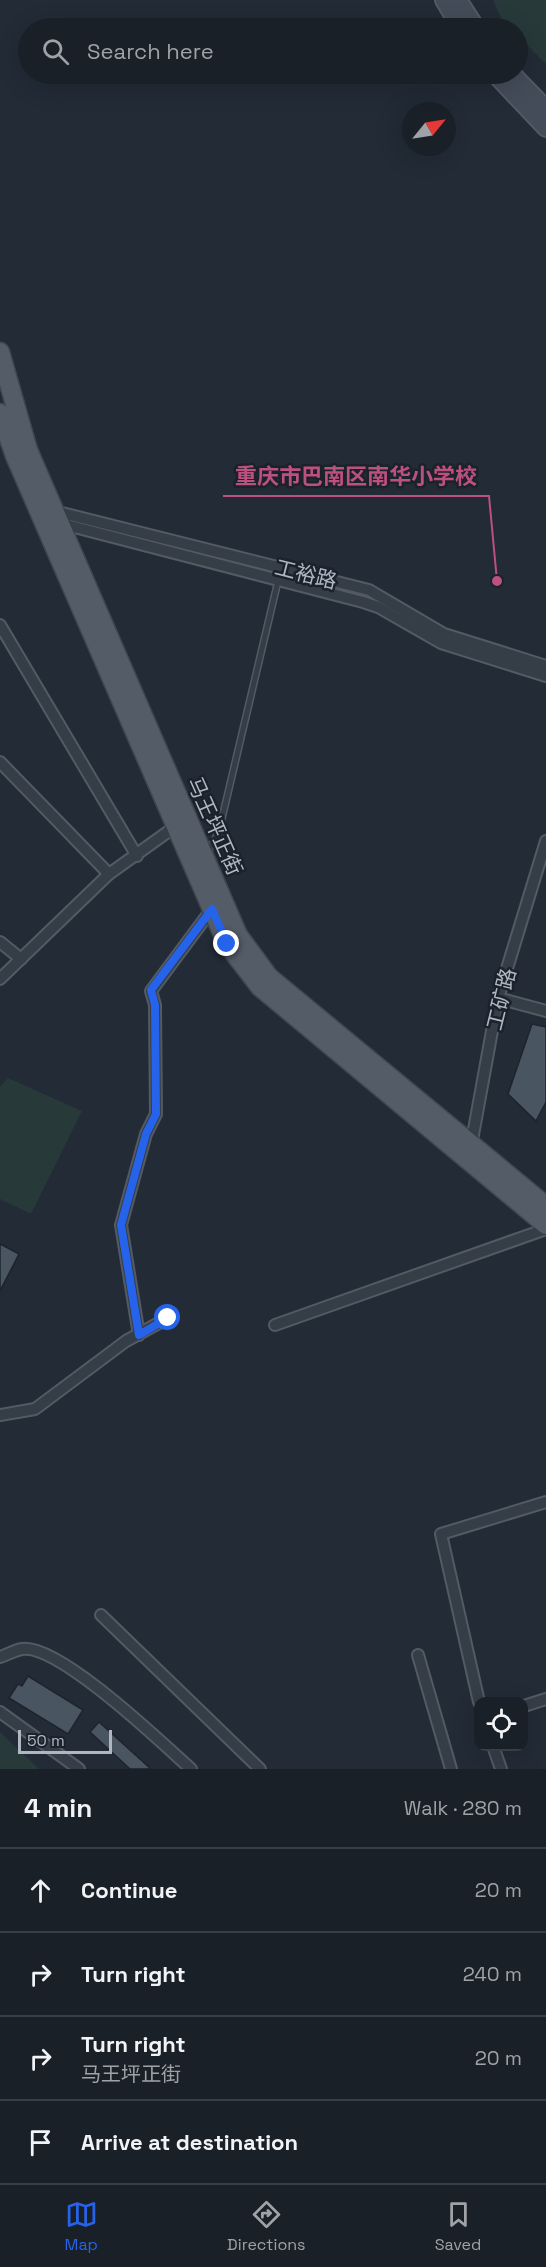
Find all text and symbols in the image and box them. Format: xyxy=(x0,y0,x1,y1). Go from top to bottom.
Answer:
search box xyxy=(18,18,528,84)
icon: search xyxy=(39,35,72,68)
text: Search here xyxy=(87,37,214,65)
north arrow xyxy=(402,102,456,156)
callout: 重庆市巴南区南华小学校 xyxy=(223,456,489,496)
text: 重庆市巴南区南华小学校 xyxy=(235,462,477,490)
street label: 工裕路 xyxy=(272,553,340,595)
street label: 马王坪正街 xyxy=(181,773,249,879)
route end xyxy=(213,930,239,956)
street label: 工矿路 xyxy=(480,965,522,1033)
route start xyxy=(154,1304,180,1330)
map controls xyxy=(474,1697,528,1751)
button: locate xyxy=(474,1697,528,1751)
scale bar xyxy=(18,1727,112,1754)
text: 50 m xyxy=(27,1730,65,1751)
text: 4 min xyxy=(24,1791,92,1825)
text: Walk · 280 m xyxy=(404,1795,522,1821)
icon: ahead xyxy=(24,1874,57,1907)
text: Continue xyxy=(81,1876,177,1904)
text: 20 m xyxy=(475,1877,522,1903)
icon: right xyxy=(24,1958,57,1991)
text: Turn right xyxy=(81,1960,186,1988)
text: 240 m xyxy=(463,1961,522,1987)
text: Turn right xyxy=(81,2030,186,2058)
icon: right xyxy=(24,2042,57,2075)
text: 20 m xyxy=(475,2045,522,2071)
text: 马王坪正街 xyxy=(81,2061,181,2087)
icon: arrive xyxy=(24,2126,57,2159)
text: Arrive at destination xyxy=(81,2128,298,2156)
tab: Map xyxy=(65,2198,98,2255)
tab: Directions xyxy=(227,2198,306,2255)
tab: Saved xyxy=(435,2198,481,2255)

